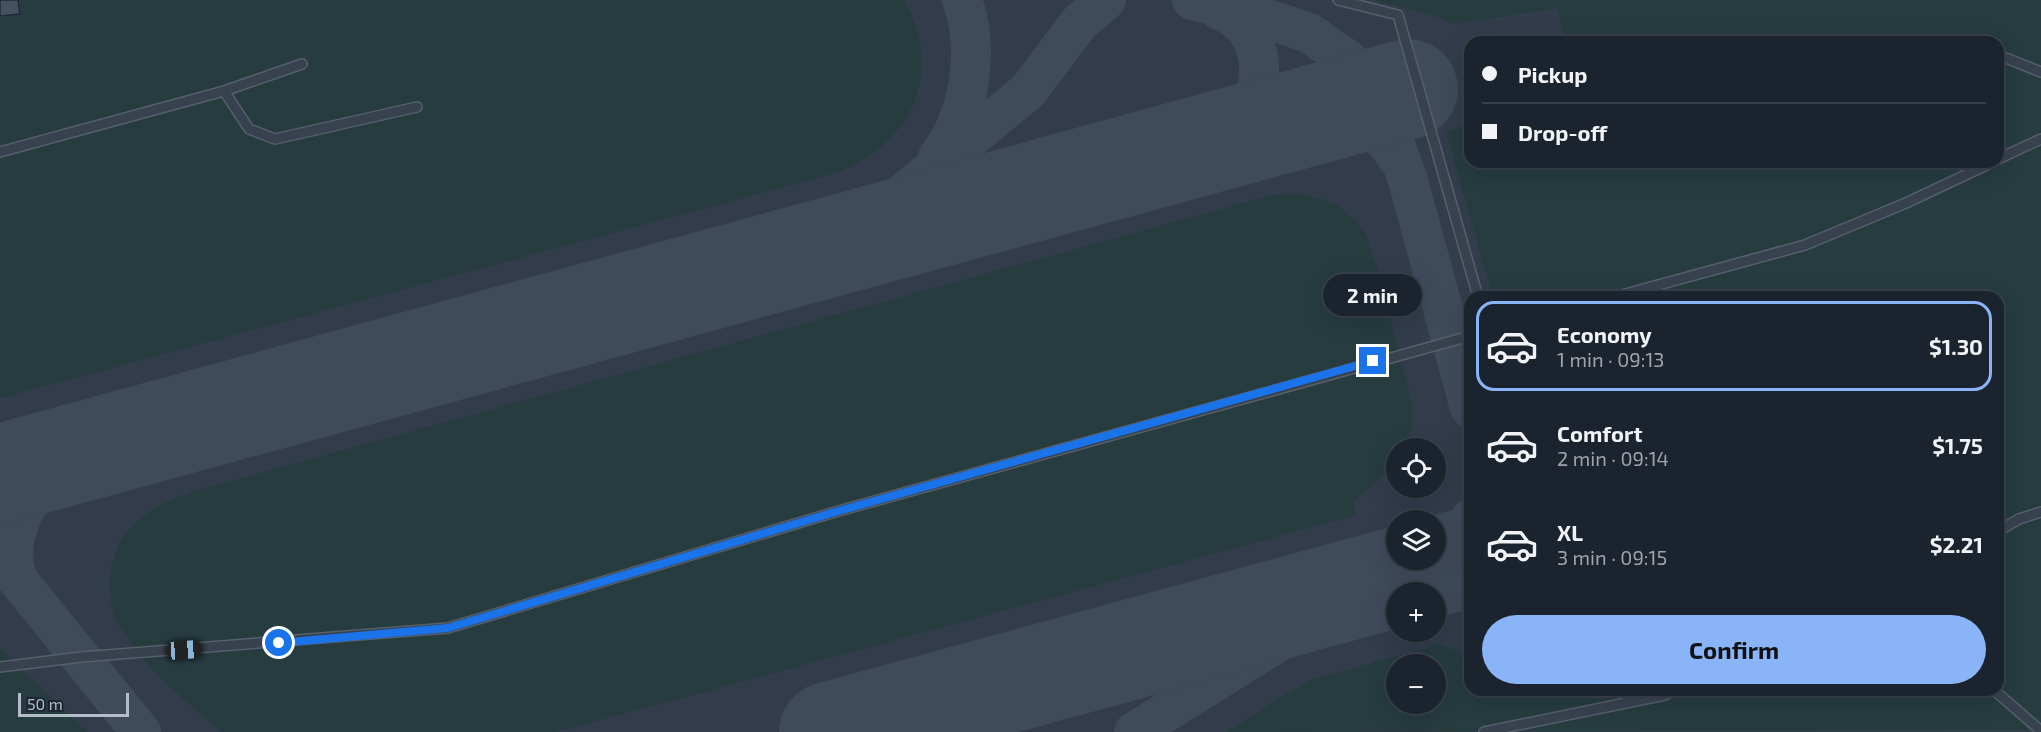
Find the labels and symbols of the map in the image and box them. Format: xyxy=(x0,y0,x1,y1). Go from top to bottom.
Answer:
callout: 2 min xyxy=(1324,274,1422,316)
route end xyxy=(1359,347,1386,374)
route start xyxy=(265,629,292,656)
car xyxy=(165,640,203,660)
scale bar xyxy=(18,690,129,718)

